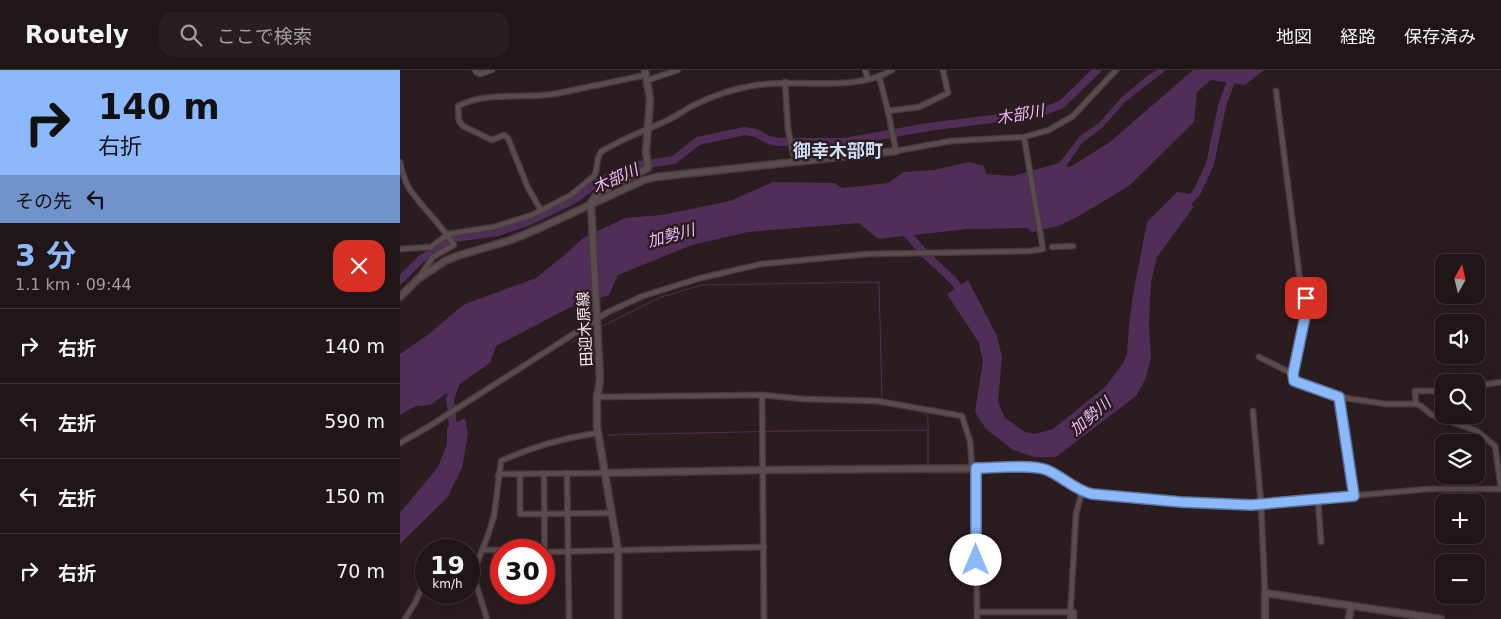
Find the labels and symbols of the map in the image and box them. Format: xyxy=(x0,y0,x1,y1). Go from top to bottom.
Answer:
water label: 木部川 xyxy=(995,101,1047,128)
district label: 御幸木部町 xyxy=(792,140,883,161)
water label: 木部川 xyxy=(589,159,643,197)
water label: 加勢川 xyxy=(645,220,699,251)
north arrow xyxy=(1435,254,1485,304)
pin xyxy=(1285,277,1327,319)
street label: 田迎木原線 xyxy=(574,291,596,367)
water label: 加勢川 xyxy=(1066,392,1116,439)
position arrow xyxy=(949,533,1001,585)
speed limit sign: 30 xyxy=(490,539,555,604)

